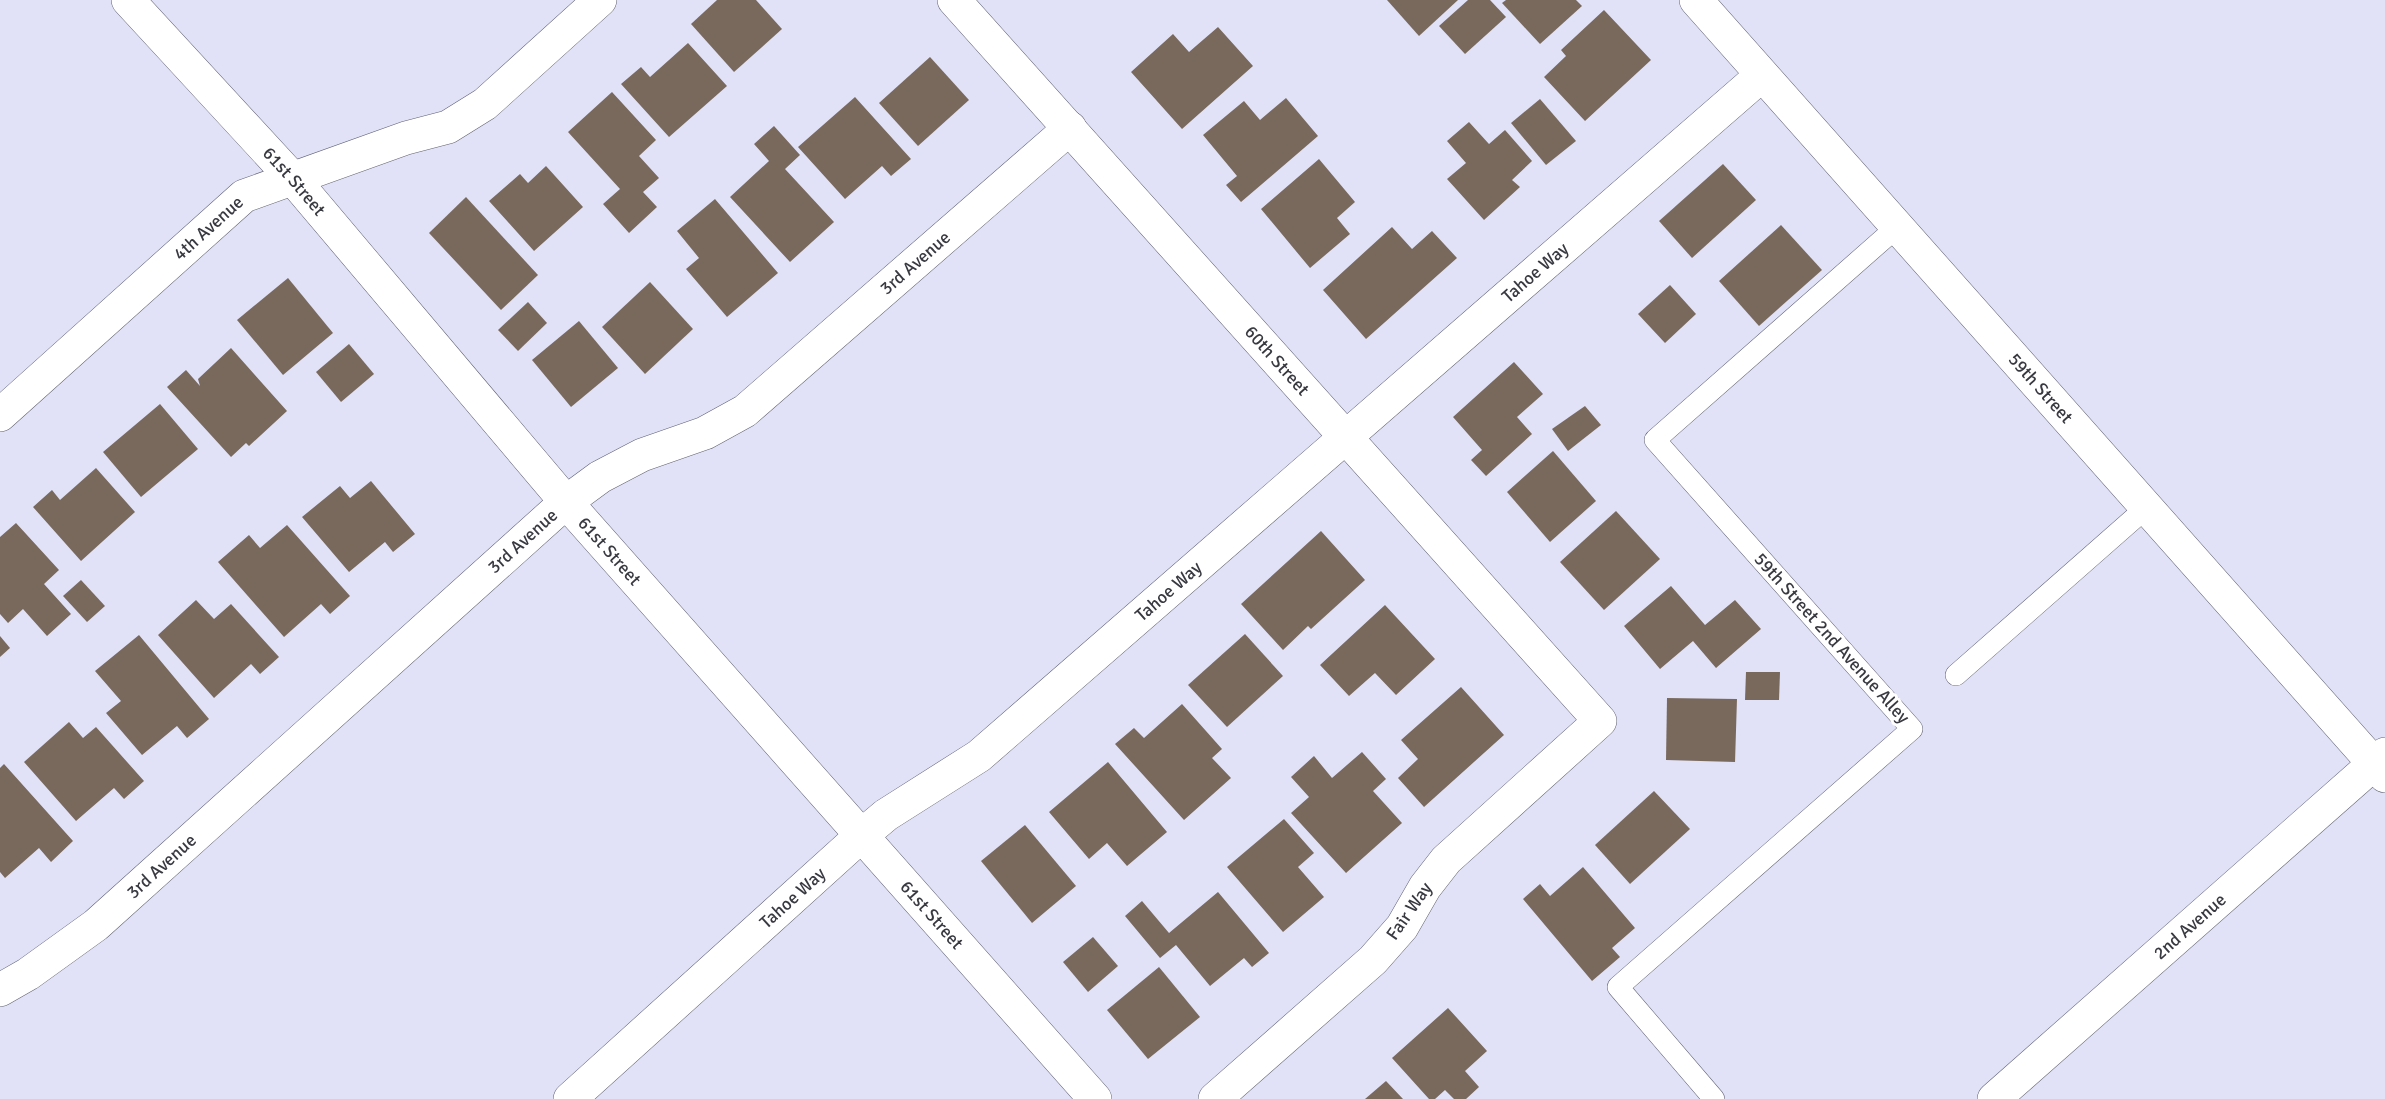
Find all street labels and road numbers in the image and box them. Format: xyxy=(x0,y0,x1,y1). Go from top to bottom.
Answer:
street label: 61st Street xyxy=(258,142,330,220)
street label: 4th Avenue xyxy=(169,191,248,265)
street label: 3rd Avenue xyxy=(875,226,955,299)
street label: Tahoe Way xyxy=(1497,237,1573,307)
street label: 60th Street xyxy=(1240,321,1314,400)
street label: 59th Street xyxy=(2004,348,2078,428)
street label: 3rd Avenue xyxy=(483,504,562,578)
street label: 61st Street xyxy=(573,512,646,590)
street label: 59th Street 2nd Avenue Alley xyxy=(1750,548,1915,728)
street label: Tahoe Way xyxy=(1131,556,1207,626)
street label: 3rd Avenue xyxy=(122,829,201,903)
street label: Tahoe Way xyxy=(755,862,830,933)
street label: 61st Street xyxy=(896,876,968,954)
street label: Fair Way xyxy=(1381,877,1437,944)
street label: 2nd Avenue xyxy=(2149,888,2231,964)

